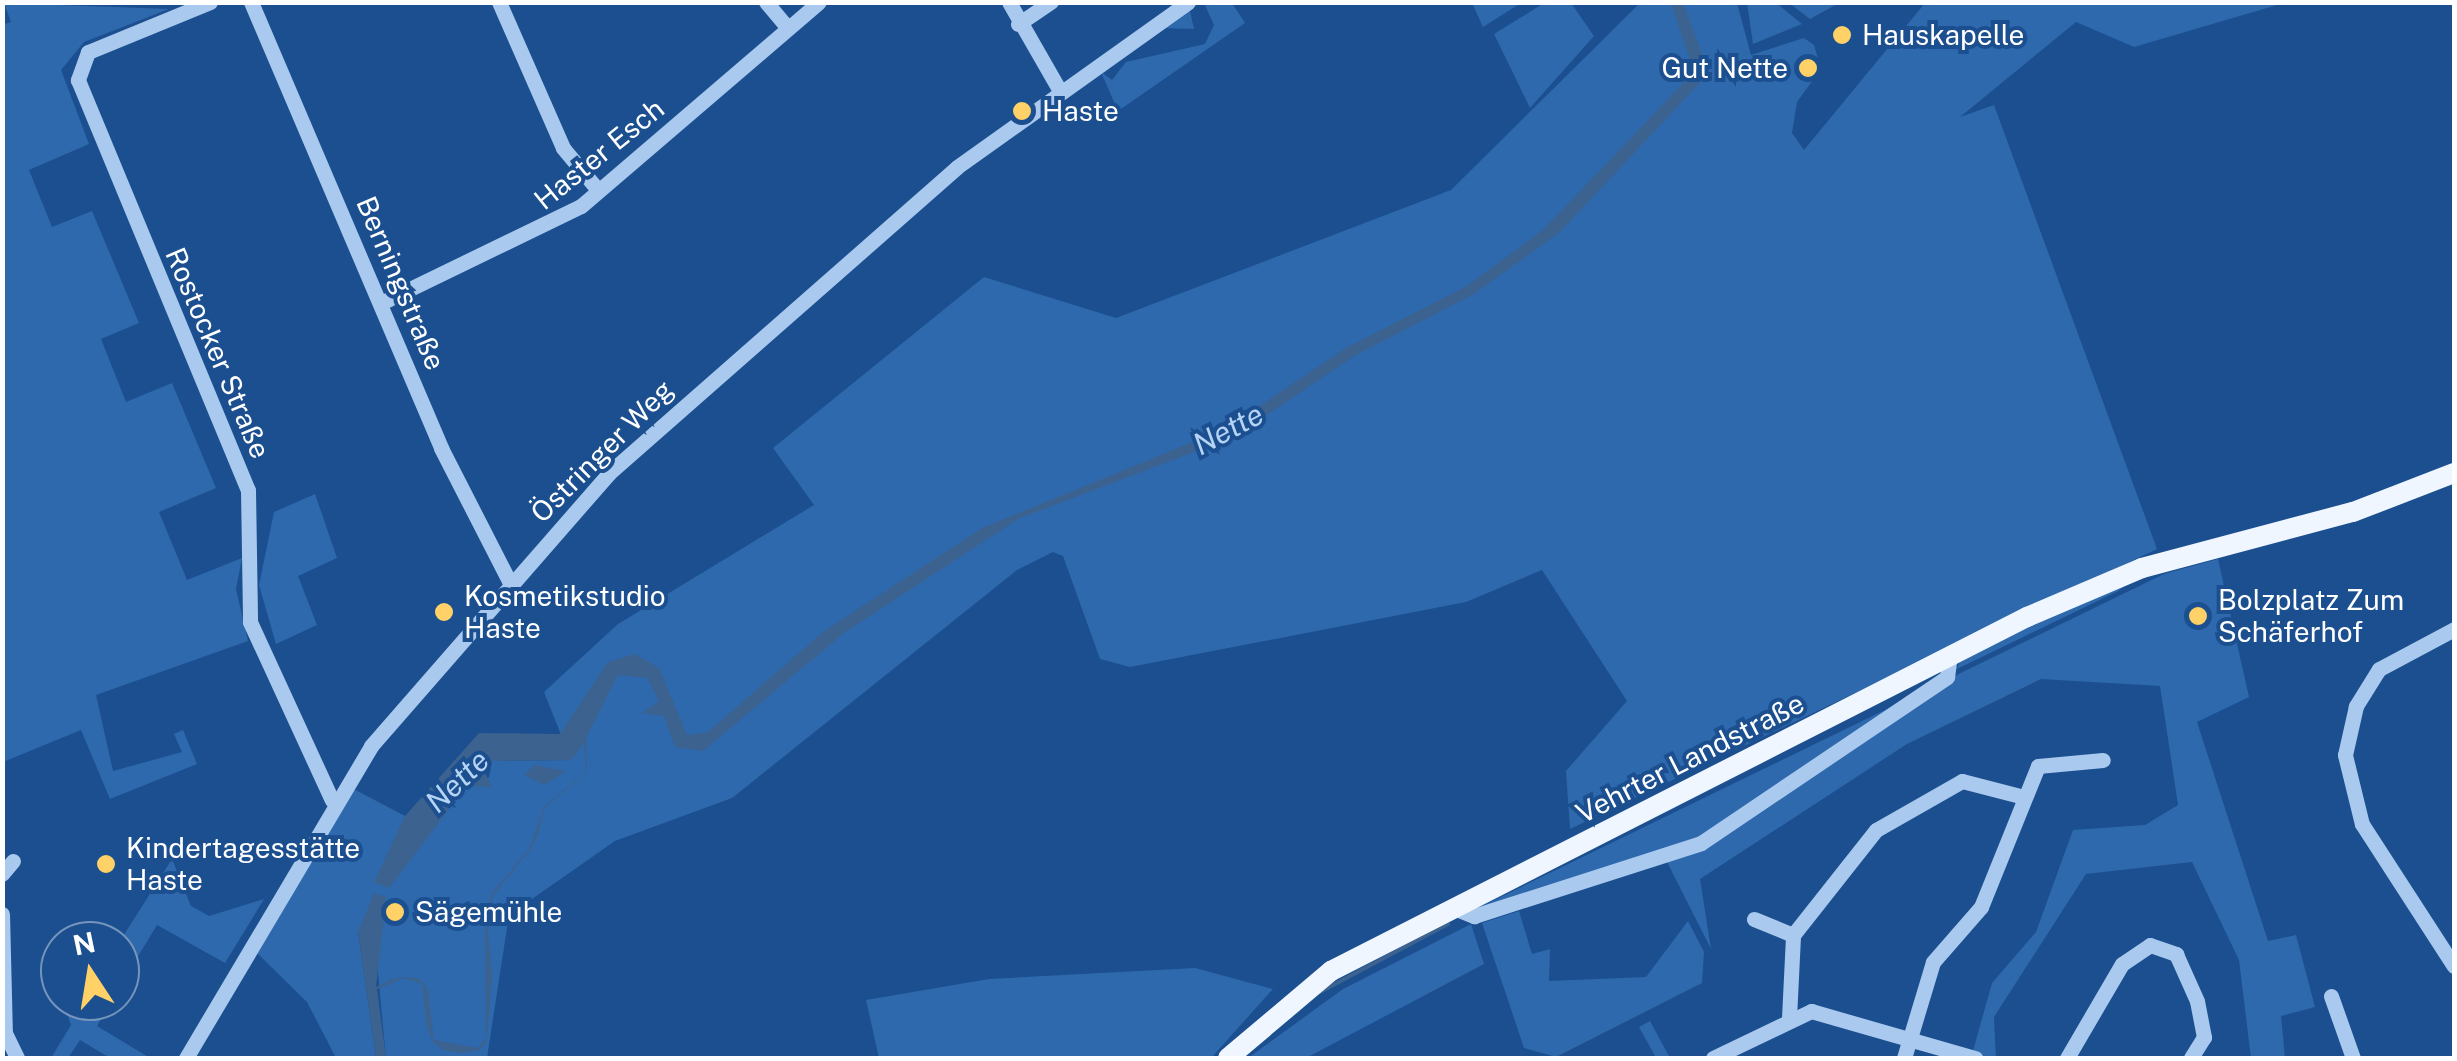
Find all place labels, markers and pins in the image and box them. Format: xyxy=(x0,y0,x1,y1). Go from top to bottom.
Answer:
place label: Hauskapelle xyxy=(1862,18,2024,52)
marker: Hauskapelle xyxy=(1831,24,1853,46)
place label: Gut Nette xyxy=(1662,51,1788,85)
marker: Gut Nette xyxy=(1797,57,1819,79)
place label: Haste xyxy=(1042,94,1119,128)
marker: Haste xyxy=(1011,100,1033,122)
place label: Kosmetikstudio Haste xyxy=(464,579,666,645)
place label: Bolzplatz Zum Schäferhof xyxy=(2218,583,2404,649)
marker: Kosmetikstudio Haste xyxy=(433,601,455,623)
marker: Bolzplatz Zum Schäferhof xyxy=(2187,605,2209,627)
place label: Kindertagesstätte Haste xyxy=(126,831,360,897)
marker: Kindertagesstätte Haste xyxy=(95,853,117,875)
place label: Sägemühle xyxy=(415,895,562,929)
marker: Sägemühle xyxy=(384,901,406,923)

